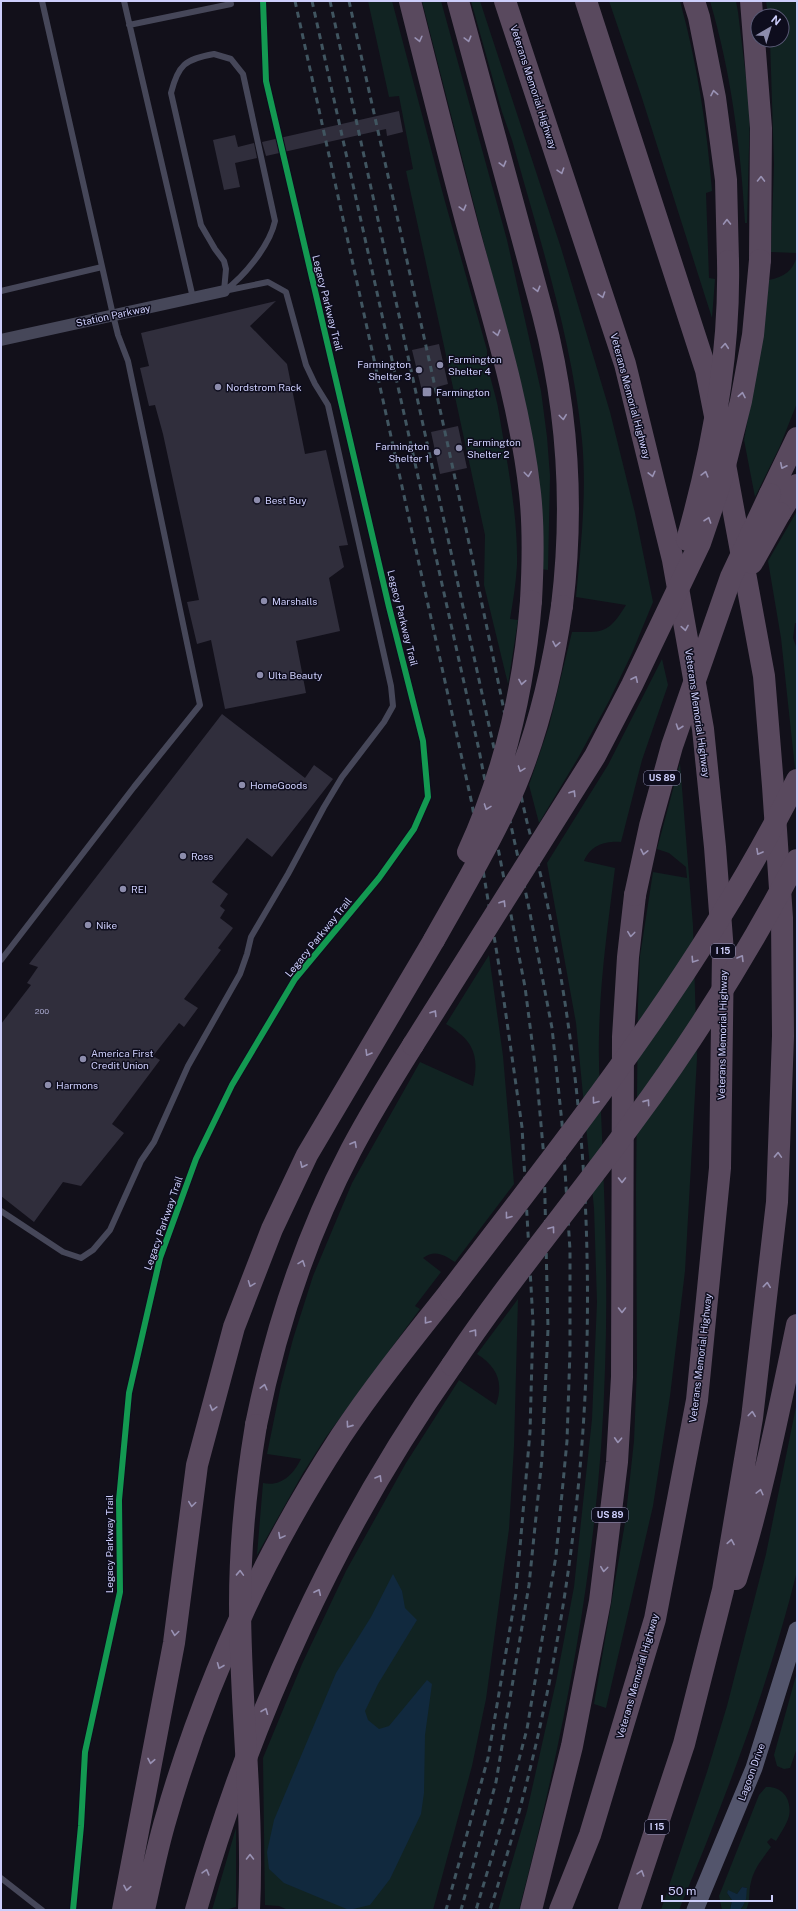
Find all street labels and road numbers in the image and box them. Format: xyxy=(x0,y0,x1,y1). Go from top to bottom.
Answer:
street label: Veterans Memorial Highway xyxy=(508,23,560,151)
street label: Legacy Parkway Trail xyxy=(310,254,346,352)
street label: Station Parkway xyxy=(75,301,152,329)
street label: Veterans Memorial Highway xyxy=(608,332,654,461)
street label: Legacy Parkway Trail xyxy=(385,569,421,667)
street label: Veterans Memorial Highway xyxy=(683,648,713,779)
road number: US 89 xyxy=(644,771,680,785)
street label: Legacy Parkway Trail xyxy=(282,895,354,979)
road number: I 15 xyxy=(711,944,735,958)
street label: Veterans Memorial Highway xyxy=(715,969,729,1100)
street label: Legacy Parkway Trail xyxy=(141,1174,185,1272)
street label: Veterans Memorial Highway xyxy=(686,1292,714,1423)
street label: Legacy Parkway Trail xyxy=(103,1495,115,1593)
road number: US 89 xyxy=(592,1508,628,1522)
street label: Veterans Memorial Highway xyxy=(613,1611,661,1740)
street label: Lagoon Drive xyxy=(735,1741,767,1803)
road number: I 15 xyxy=(645,1820,669,1834)

